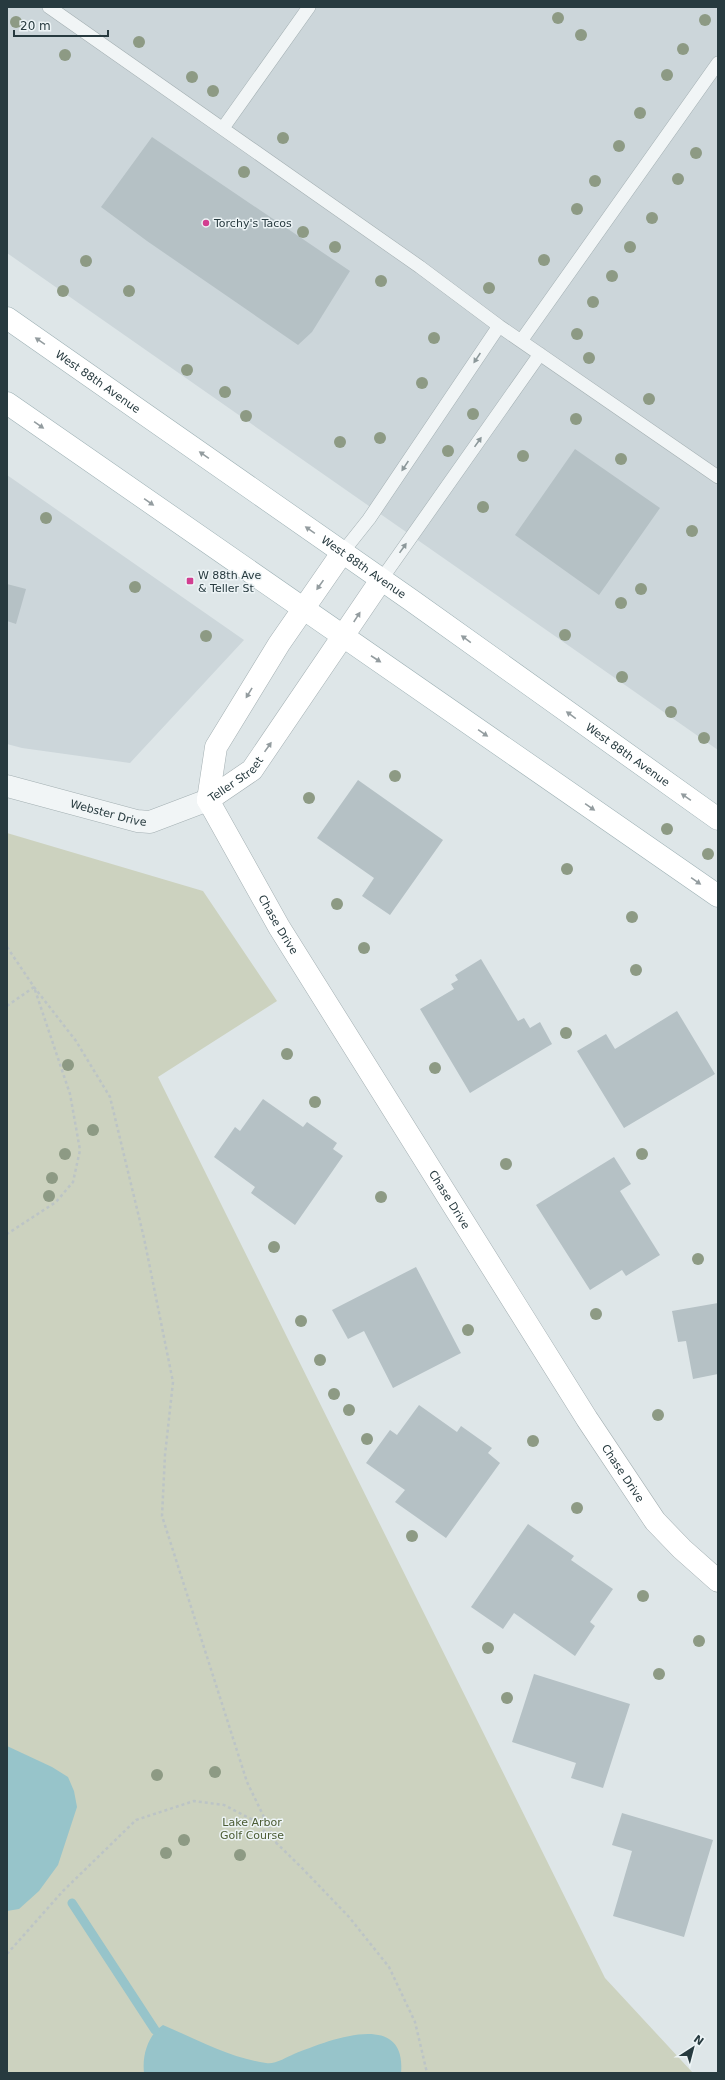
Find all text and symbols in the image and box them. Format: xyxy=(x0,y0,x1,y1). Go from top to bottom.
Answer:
scale bar xyxy=(14,12,108,38)
text: 20 m xyxy=(20,19,51,33)
place label: Torchy's Tacos xyxy=(213,217,292,230)
marker: Torchy's Tacos xyxy=(201,218,211,228)
one-way arrow xyxy=(35,337,45,345)
street label: West 88th Avenue xyxy=(53,347,143,416)
one-way arrow xyxy=(474,353,481,364)
one-way arrow xyxy=(34,421,44,429)
one-way arrow xyxy=(474,437,482,447)
one-way arrow xyxy=(198,451,209,459)
one-way arrow xyxy=(401,460,408,472)
one-way arrow xyxy=(143,498,154,506)
one-way arrow xyxy=(305,526,315,534)
street label: West 88th Avenue xyxy=(319,533,409,601)
one-way arrow xyxy=(399,543,407,554)
place label: W 88th Ave & Teller St xyxy=(198,569,262,595)
marker: W 88th Ave & Teller St xyxy=(185,576,195,586)
one-way arrow xyxy=(316,579,324,590)
one-way arrow xyxy=(353,612,361,622)
one-way arrow xyxy=(460,635,471,643)
one-way arrow xyxy=(371,655,381,663)
one-way arrow xyxy=(245,687,252,699)
one-way arrow xyxy=(566,710,577,719)
street label: West 88th Avenue xyxy=(583,720,673,789)
one-way arrow xyxy=(478,729,488,737)
one-way arrow xyxy=(264,742,272,752)
street label: Teller Street xyxy=(205,754,266,805)
one-way arrow xyxy=(681,793,691,801)
street label: Webster Drive xyxy=(69,797,147,828)
one-way arrow xyxy=(584,803,595,811)
one-way arrow xyxy=(691,877,702,885)
street label: Chase Drive xyxy=(256,892,301,957)
street label: Chase Drive xyxy=(426,1168,473,1231)
street label: Chase Drive xyxy=(599,1442,647,1505)
park label: Lake Arbor Golf Course xyxy=(220,1816,284,1842)
north arrow xyxy=(673,2028,713,2068)
text: N xyxy=(691,2032,706,2048)

